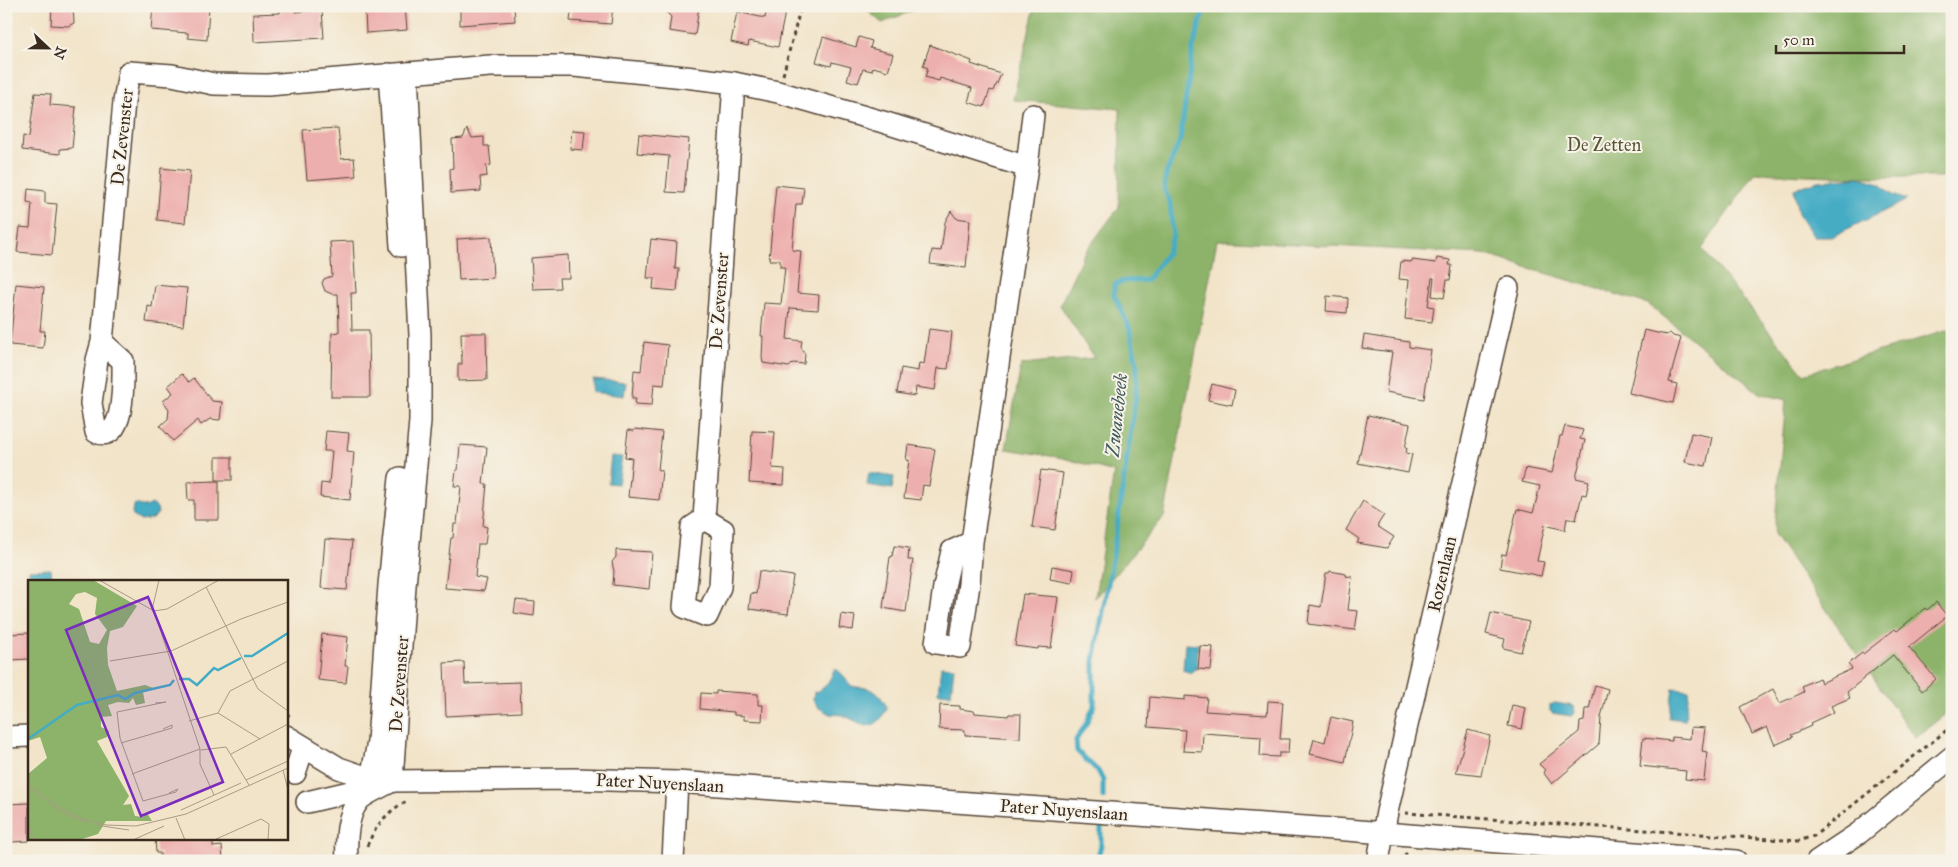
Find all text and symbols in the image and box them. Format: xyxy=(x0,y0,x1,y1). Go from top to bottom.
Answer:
north arrow xyxy=(22,22,72,72)
scale bar xyxy=(1776,22,1903,54)
text: 50 m xyxy=(1783,31,1815,49)
text: N xyxy=(49,44,70,61)
street label: De Zevenster xyxy=(106,87,138,186)
park label: De Zetten xyxy=(1567,134,1641,156)
street label: De Zevenster xyxy=(705,252,733,350)
water label: Zwanebeek xyxy=(1101,372,1132,459)
street label: Rozenlaan xyxy=(1423,534,1461,614)
inset map xyxy=(28,580,288,840)
street label: De Zevenster xyxy=(385,635,413,733)
street label: Pater Nuyenslaan xyxy=(595,769,725,797)
street label: Pater Nuyenslaan xyxy=(999,795,1129,825)

